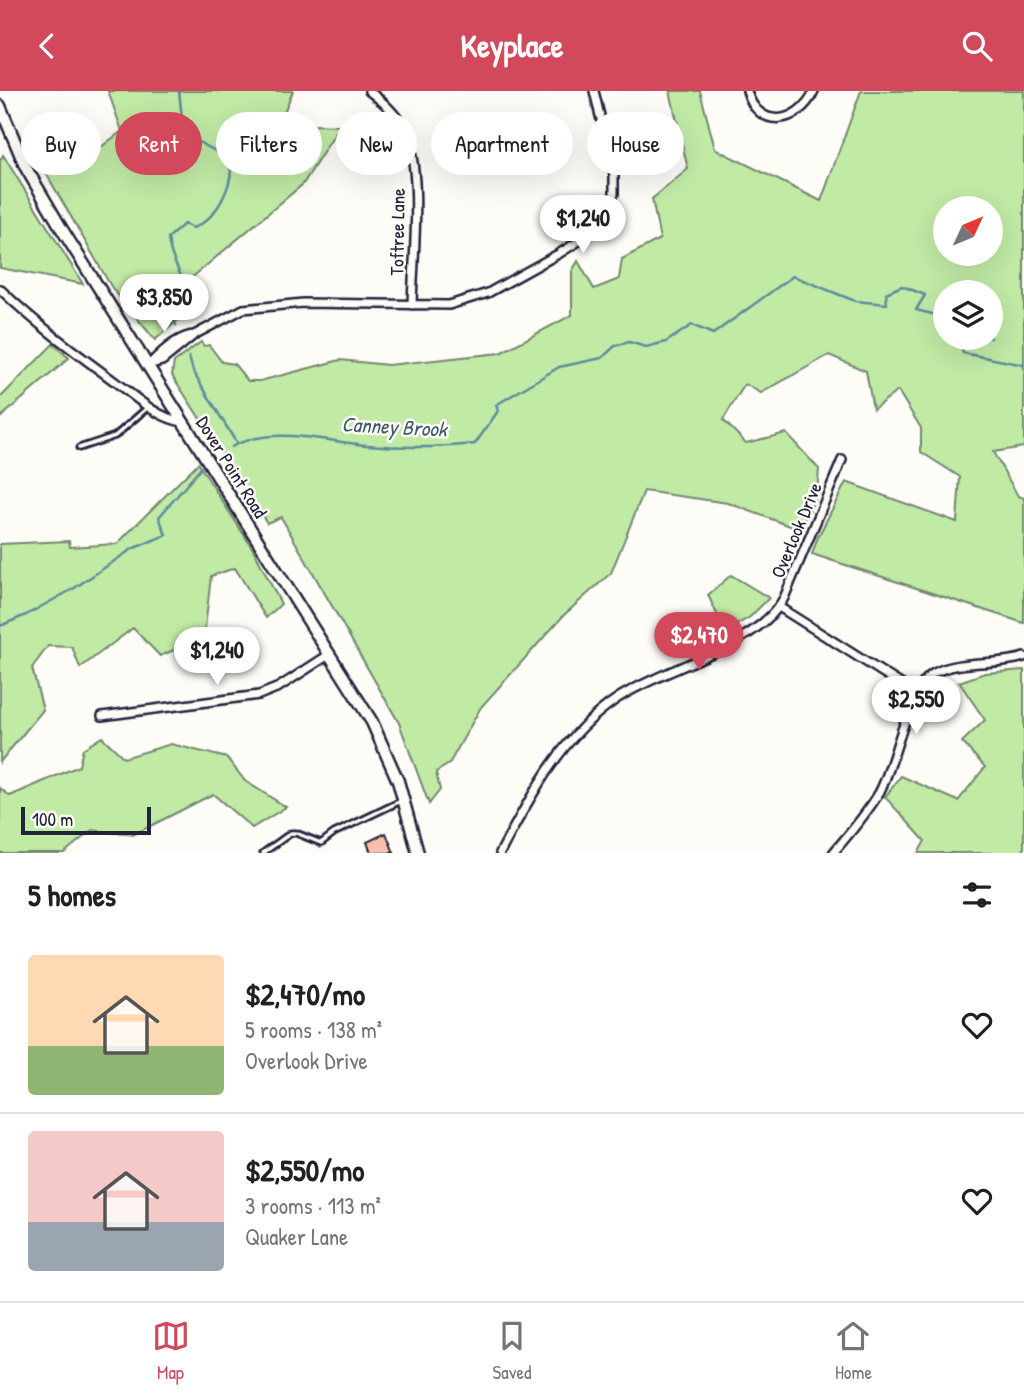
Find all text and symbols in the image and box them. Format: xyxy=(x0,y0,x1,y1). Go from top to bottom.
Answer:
text: Keyplace xyxy=(461,24,563,67)
icon: back xyxy=(28,27,66,65)
icon: search xyxy=(958,27,996,65)
chip: Buy xyxy=(21,112,101,175)
chip: Rent xyxy=(115,112,202,175)
chip: Filters xyxy=(216,112,322,175)
chip: New xyxy=(336,112,417,175)
chip: Apartment xyxy=(431,112,573,175)
chip: House xyxy=(587,112,684,175)
street label: Toftree Lane xyxy=(383,188,411,276)
pin: $1,240 xyxy=(526,195,640,255)
north arrow xyxy=(933,196,1003,266)
map controls xyxy=(933,196,1003,350)
text: $1,240 xyxy=(556,202,610,233)
pin: $3,850 xyxy=(107,275,221,334)
button: layers xyxy=(933,280,1003,350)
text: $3,850 xyxy=(136,281,192,312)
water label: Canney Brook xyxy=(341,409,450,444)
street label: Dover Point Road xyxy=(190,411,274,523)
street label: Overlook Drive xyxy=(764,478,828,582)
pin: $2,470 xyxy=(642,613,756,672)
text: $2,470 xyxy=(670,619,728,650)
pin: $1,240 xyxy=(160,627,274,687)
text: $1,240 xyxy=(190,634,244,665)
pin: $2,550 xyxy=(859,677,973,736)
text: $2,550 xyxy=(888,683,944,714)
scale bar xyxy=(21,804,150,836)
text: 100 m xyxy=(32,806,73,832)
text: 5 homes xyxy=(28,875,116,915)
icon: filters xyxy=(958,876,996,914)
text: $2,470/mo xyxy=(245,974,365,1014)
icon: home xyxy=(84,983,168,1067)
icon: heart xyxy=(958,1006,996,1044)
text: 5 rooms · 138 m² xyxy=(245,1014,382,1045)
text: Overlook Drive xyxy=(245,1045,368,1076)
text: $2,550/mo xyxy=(245,1150,364,1190)
icon: home xyxy=(84,1159,168,1243)
icon: heart xyxy=(958,1182,996,1220)
text: 3 rooms · 113 m² xyxy=(245,1190,381,1221)
text: Quaker Lane xyxy=(245,1221,348,1252)
tab: Map xyxy=(152,1317,190,1385)
tab: Saved xyxy=(493,1317,531,1385)
tab: Home xyxy=(834,1317,872,1385)

